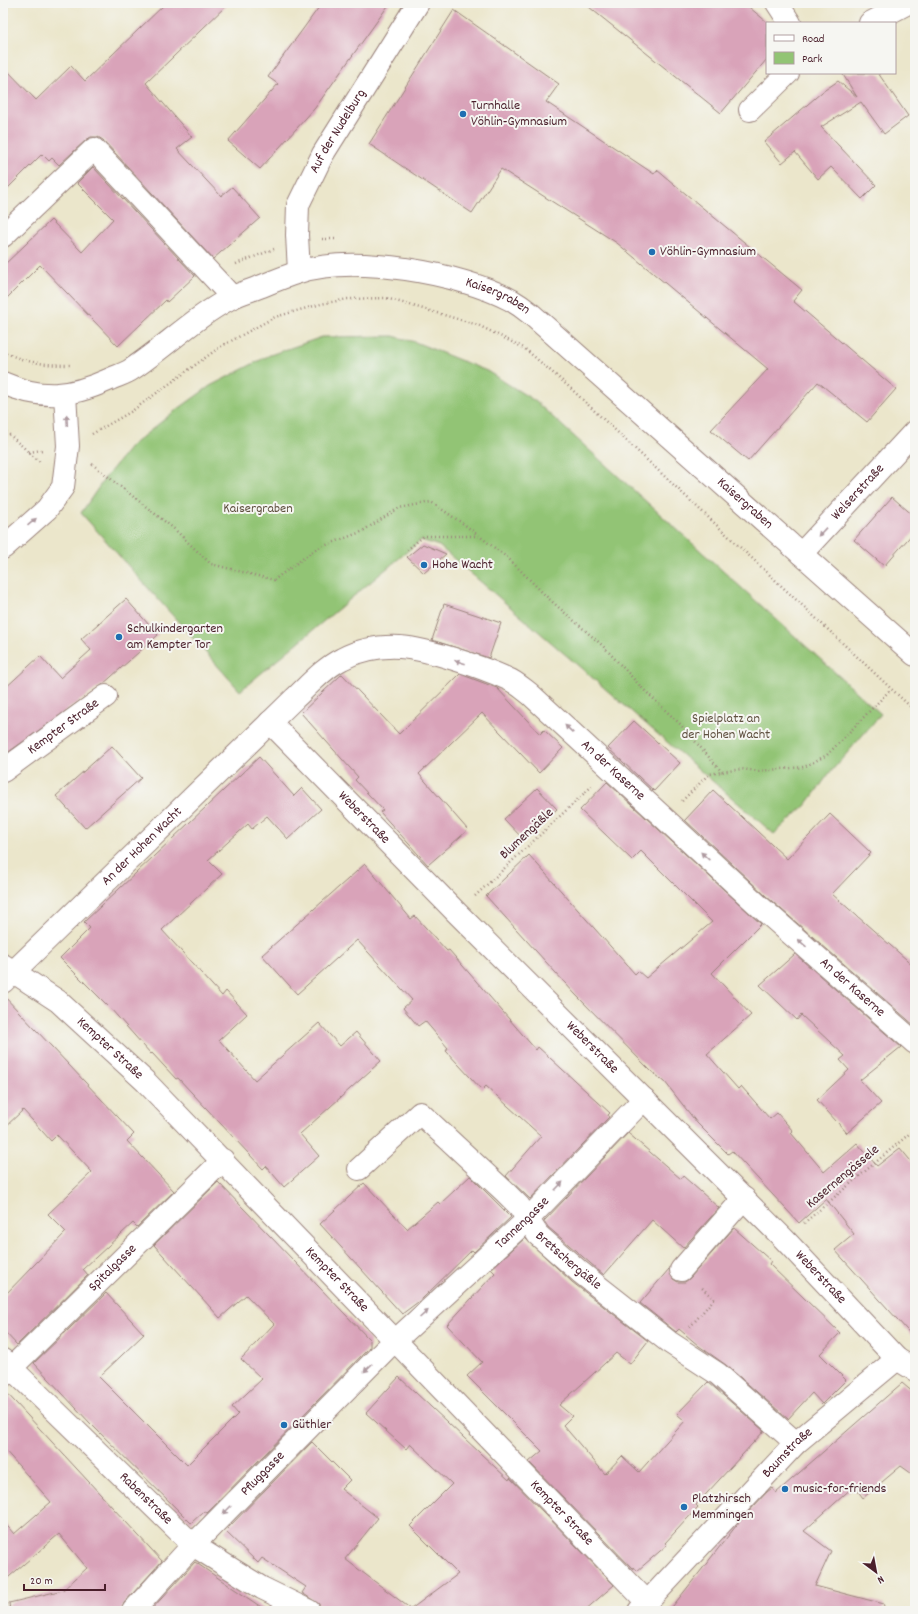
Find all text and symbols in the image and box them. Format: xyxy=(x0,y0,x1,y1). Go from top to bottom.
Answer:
legend xyxy=(766,22,896,74)
text: Road xyxy=(802,31,824,48)
text: Park xyxy=(802,51,823,68)
street label: Auf der Nudelburg xyxy=(305,85,371,177)
place label: Turnhalle Vöhlin-Gymnasium xyxy=(471,96,567,132)
marker: Turnhalle Vöhlin-Gymnasium xyxy=(458,109,468,119)
place label: Vöhlin-Gymnasium xyxy=(660,242,756,262)
marker: Vöhlin-Gymnasium xyxy=(647,247,657,257)
street label: Kaisergraben xyxy=(463,273,534,320)
one-way arrow xyxy=(63,414,70,426)
street label: Welserstraße xyxy=(827,460,889,525)
street label: Kaisergraben xyxy=(712,473,777,534)
park label: Kaisergraben xyxy=(223,499,293,519)
one-way arrow xyxy=(27,517,38,526)
one-way arrow xyxy=(818,527,827,536)
place label: Hohe Wacht xyxy=(432,555,493,575)
marker: Hohe Wacht xyxy=(419,560,429,570)
place label: Schulkindergarten am Kempter Tor xyxy=(127,619,223,655)
marker: Schulkindergarten am Kempter Tor xyxy=(114,632,124,642)
one-way arrow xyxy=(454,659,466,665)
street label: Kempter Straße xyxy=(24,694,104,760)
park label: Spielplatz an der Hohen Wacht xyxy=(682,709,770,745)
one-way arrow xyxy=(564,724,574,734)
street label: An der Kaserne xyxy=(576,736,649,806)
street label: Weberstraße xyxy=(333,787,394,849)
street label: An der Hohen Wacht xyxy=(97,803,187,891)
street label: Blumengäßle xyxy=(495,804,559,864)
one-way arrow xyxy=(700,851,710,861)
one-way arrow xyxy=(797,938,807,947)
street label: An der Kaserne xyxy=(815,953,889,1022)
street label: Kempter Straße xyxy=(72,1013,148,1085)
street label: Weberstraße xyxy=(561,1017,623,1078)
street label: Kasernengässele xyxy=(802,1140,884,1214)
one-way arrow xyxy=(555,1181,564,1192)
street label: Tannengasse xyxy=(491,1192,554,1254)
street label: Bretschergäßle xyxy=(530,1227,606,1295)
street label: Spitalgasse xyxy=(84,1240,142,1297)
street label: Kempter Straße xyxy=(300,1242,373,1317)
street label: Weberstraße xyxy=(790,1246,851,1309)
one-way arrow xyxy=(419,1309,429,1319)
one-way arrow xyxy=(363,1363,372,1373)
place label: Güthler xyxy=(292,1415,332,1435)
marker: Güthler xyxy=(279,1420,289,1430)
street label: Baumstraße xyxy=(758,1423,817,1483)
street label: Pfluggasse xyxy=(236,1447,290,1501)
street label: Rabenstraße xyxy=(114,1468,177,1530)
street label: Kempter Straße xyxy=(525,1476,598,1550)
place label: music-for-friends xyxy=(793,1479,887,1499)
marker: music-for-friends xyxy=(780,1484,790,1494)
place label: Platzhirsch Memmingen xyxy=(692,1489,753,1525)
marker: Platzhirsch Memmingen xyxy=(679,1502,689,1512)
one-way arrow xyxy=(222,1505,232,1515)
north arrow xyxy=(856,1552,896,1592)
scale bar xyxy=(24,1566,105,1592)
text: N xyxy=(873,1571,887,1587)
text: 20 m xyxy=(30,1573,53,1590)

